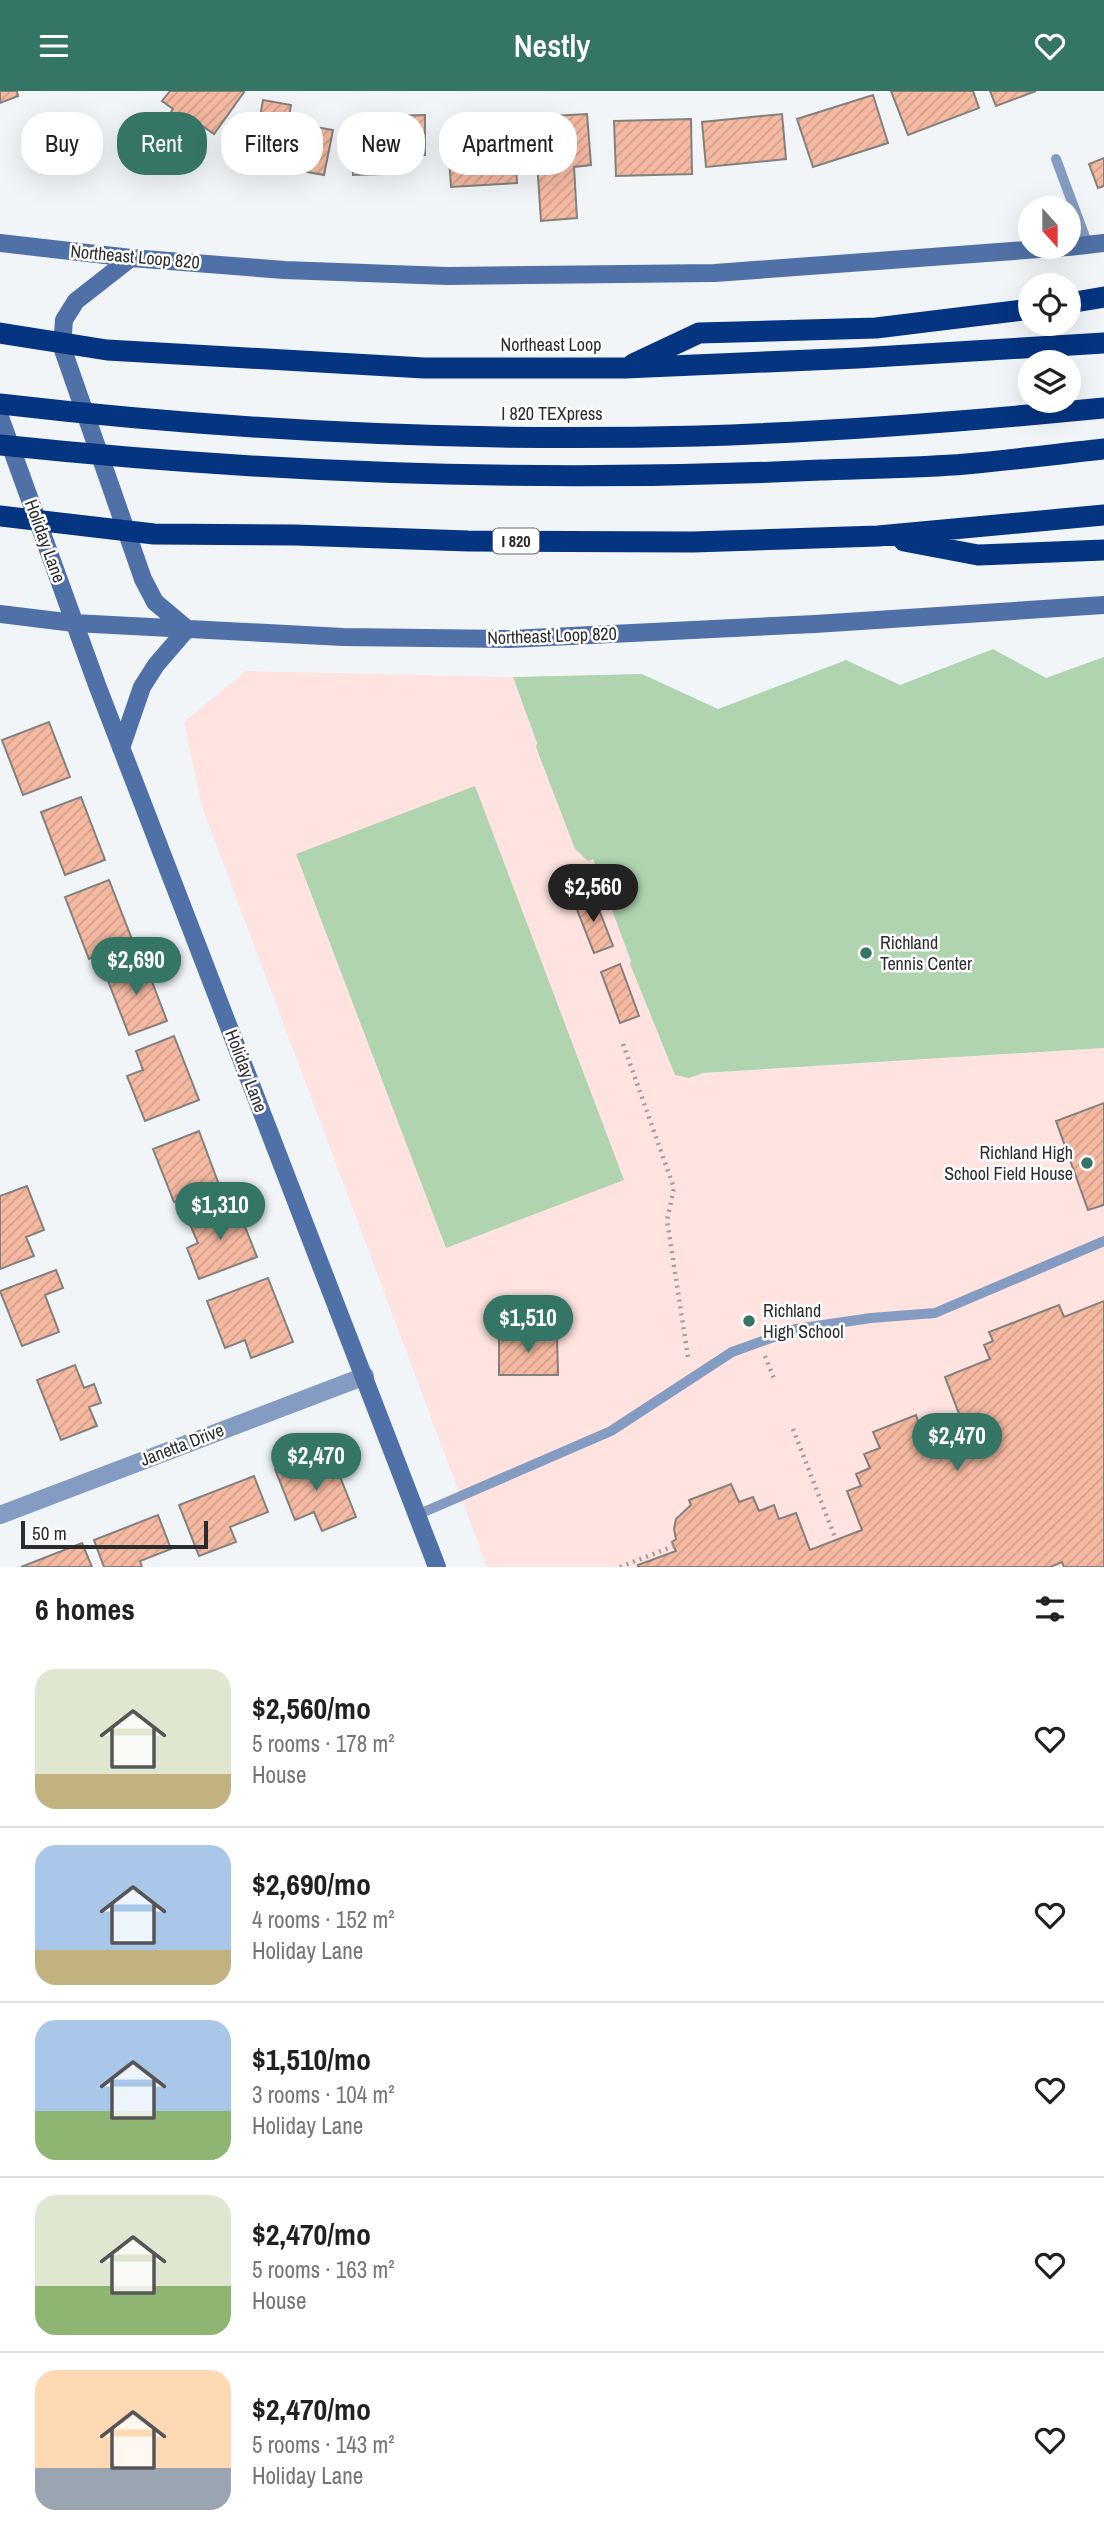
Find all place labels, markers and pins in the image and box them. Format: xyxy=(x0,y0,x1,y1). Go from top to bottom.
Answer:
pin: $2,560 xyxy=(536,865,650,924)
place label: Richland Tennis Center xyxy=(880,930,972,976)
pin: $2,690 xyxy=(79,937,193,997)
marker: Richland Tennis Center xyxy=(858,945,874,961)
place label: Richland High School Field House xyxy=(944,1140,1073,1186)
marker: Richland High School Field House xyxy=(1079,1155,1095,1171)
pin: $1,310 xyxy=(163,1183,277,1242)
pin: $1,510 xyxy=(471,1295,585,1355)
place label: Richland High School xyxy=(763,1298,843,1344)
marker: Richland High School xyxy=(741,1313,757,1329)
pin: $2,470 xyxy=(900,1413,1014,1473)
pin: $2,470 xyxy=(259,1433,373,1493)

